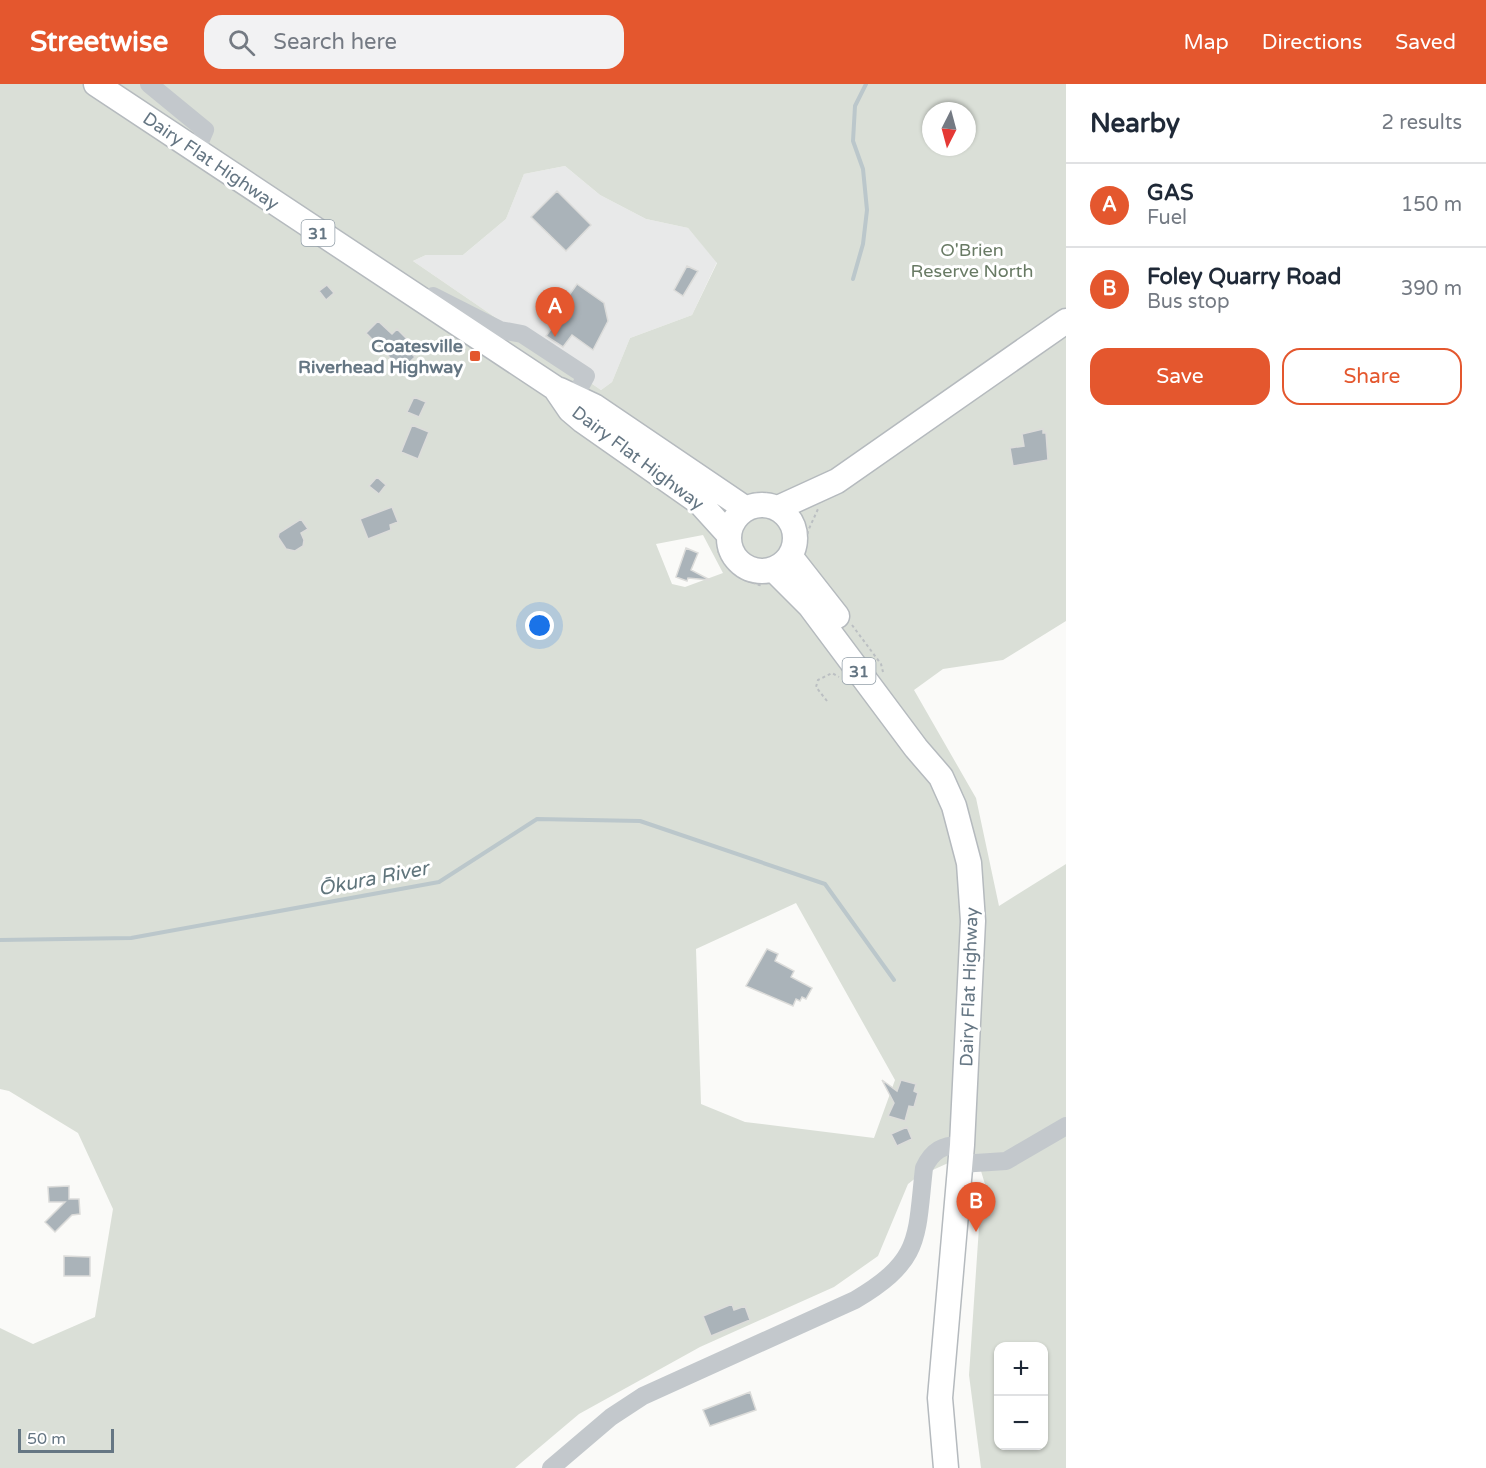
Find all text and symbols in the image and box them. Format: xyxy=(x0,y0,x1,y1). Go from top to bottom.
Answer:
search box xyxy=(204,15,624,69)
text: Streetwise xyxy=(30,25,168,59)
icon: search xyxy=(225,26,258,59)
text: Search here xyxy=(273,29,397,55)
text: Map xyxy=(1183,30,1229,55)
text: Directions xyxy=(1262,30,1362,55)
text: Saved xyxy=(1395,30,1456,55)
north arrow xyxy=(922,102,976,156)
street label: Dairy Flat Highway xyxy=(139,107,284,215)
text: Nearby xyxy=(1090,108,1180,139)
text: 2 results xyxy=(1382,111,1462,135)
text: GAS xyxy=(1147,180,1194,206)
text: A xyxy=(1102,193,1117,217)
text: 150 m xyxy=(1401,193,1462,217)
text: Fuel xyxy=(1147,206,1187,230)
road number: 31 xyxy=(302,220,334,246)
park label: O'Brien Reserve North xyxy=(911,239,1033,282)
text: Foley Quarry Road xyxy=(1147,264,1341,290)
text: B xyxy=(1103,277,1116,301)
text: 390 m xyxy=(1401,277,1462,301)
pin: A xyxy=(536,288,574,337)
text: Bus stop xyxy=(1147,290,1230,314)
place label: Coatesville Riverhead Highway xyxy=(298,335,463,378)
button: Save xyxy=(1090,348,1270,405)
button: Share xyxy=(1282,348,1462,405)
marker: Coatesville Riverhead Highway xyxy=(468,349,482,363)
street label: Dairy Flat Highway xyxy=(568,401,709,515)
your location xyxy=(525,611,554,640)
road number: 31 xyxy=(842,658,876,684)
water label: Ōkura River xyxy=(316,856,433,901)
street label: Dairy Flat Highway xyxy=(955,906,983,1067)
pin: B xyxy=(956,1182,996,1232)
map controls xyxy=(994,1342,1048,1450)
button: + xyxy=(994,1342,1048,1396)
button: − xyxy=(994,1396,1048,1450)
scale bar xyxy=(18,1426,114,1454)
text: 50 m xyxy=(27,1429,66,1449)

